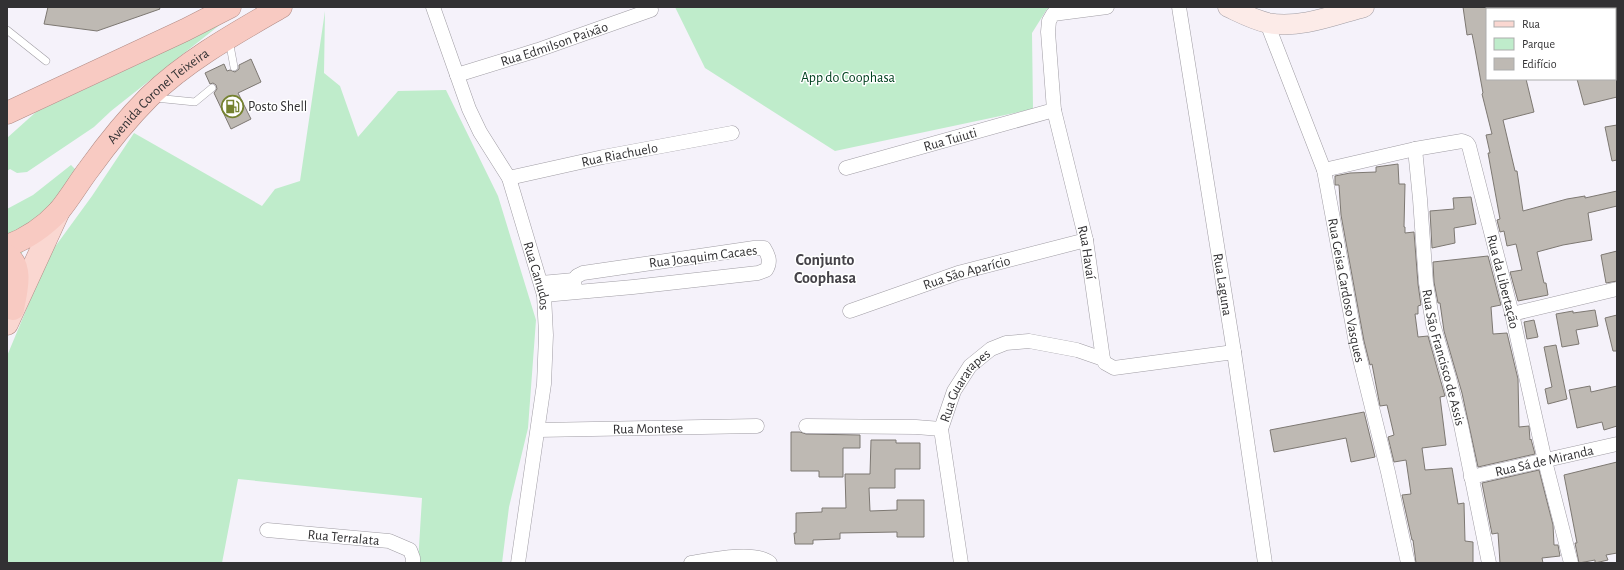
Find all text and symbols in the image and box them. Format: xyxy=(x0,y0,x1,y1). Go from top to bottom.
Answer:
legend xyxy=(1486,8,1616,80)
text: Rua xyxy=(1522,18,1541,30)
street label: Rua Edmilson Paixão xyxy=(499,20,610,69)
text: Parque xyxy=(1522,38,1555,50)
street label: Avenida Coronel Teixeira xyxy=(105,46,212,147)
text: Edifício xyxy=(1522,58,1557,70)
park label: App do Coophasa xyxy=(801,71,896,85)
fuel station icon: Posto Shell xyxy=(219,93,245,119)
place label: Posto Shell xyxy=(248,100,307,114)
street label: Rua Tuiuti xyxy=(922,126,979,154)
street label: Rua Riachuelo xyxy=(580,141,659,170)
street label: Rua Geisa Cardoso Vasques xyxy=(1325,217,1367,364)
street label: Rua Havaí xyxy=(1075,224,1098,281)
street label: Rua da Libertação xyxy=(1484,233,1521,330)
street label: Rua Canudos xyxy=(520,240,551,311)
street label: Rua Joaquim Cacaes xyxy=(648,243,758,271)
district label: Conjunto Coophasa xyxy=(794,252,856,286)
street label: Rua Laguna xyxy=(1210,252,1234,318)
street label: Rua São Aparício xyxy=(921,254,1012,293)
street label: Rua São Francisco de Assis xyxy=(1419,288,1467,427)
street label: Rua Guararapes xyxy=(938,347,993,424)
street label: Rua Montese xyxy=(613,421,683,437)
street label: Rua Sá de Miranda xyxy=(1494,443,1596,479)
street label: Rua Terralata xyxy=(307,528,381,548)

